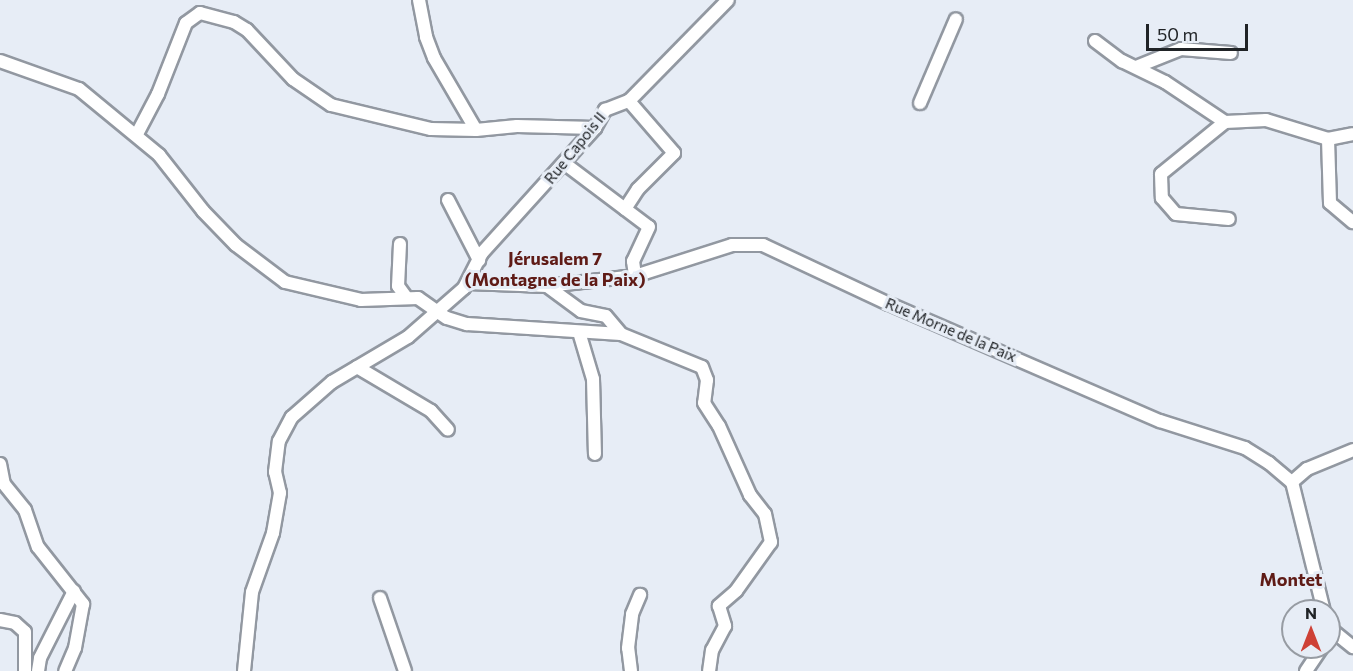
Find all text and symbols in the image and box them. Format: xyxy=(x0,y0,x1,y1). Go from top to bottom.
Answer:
scale bar xyxy=(1149,12,1251,50)
text: 50 m xyxy=(1157,23,1198,45)
street label: Rue Capois II xyxy=(541,109,609,187)
district label: Jérusalem 7 (Montagne de la Paix) xyxy=(464,248,646,290)
street label: Rue Morne de la Paix xyxy=(883,294,1019,366)
district label: Montet xyxy=(1260,568,1322,590)
north arrow xyxy=(1281,599,1341,659)
text: N xyxy=(1305,603,1317,622)

